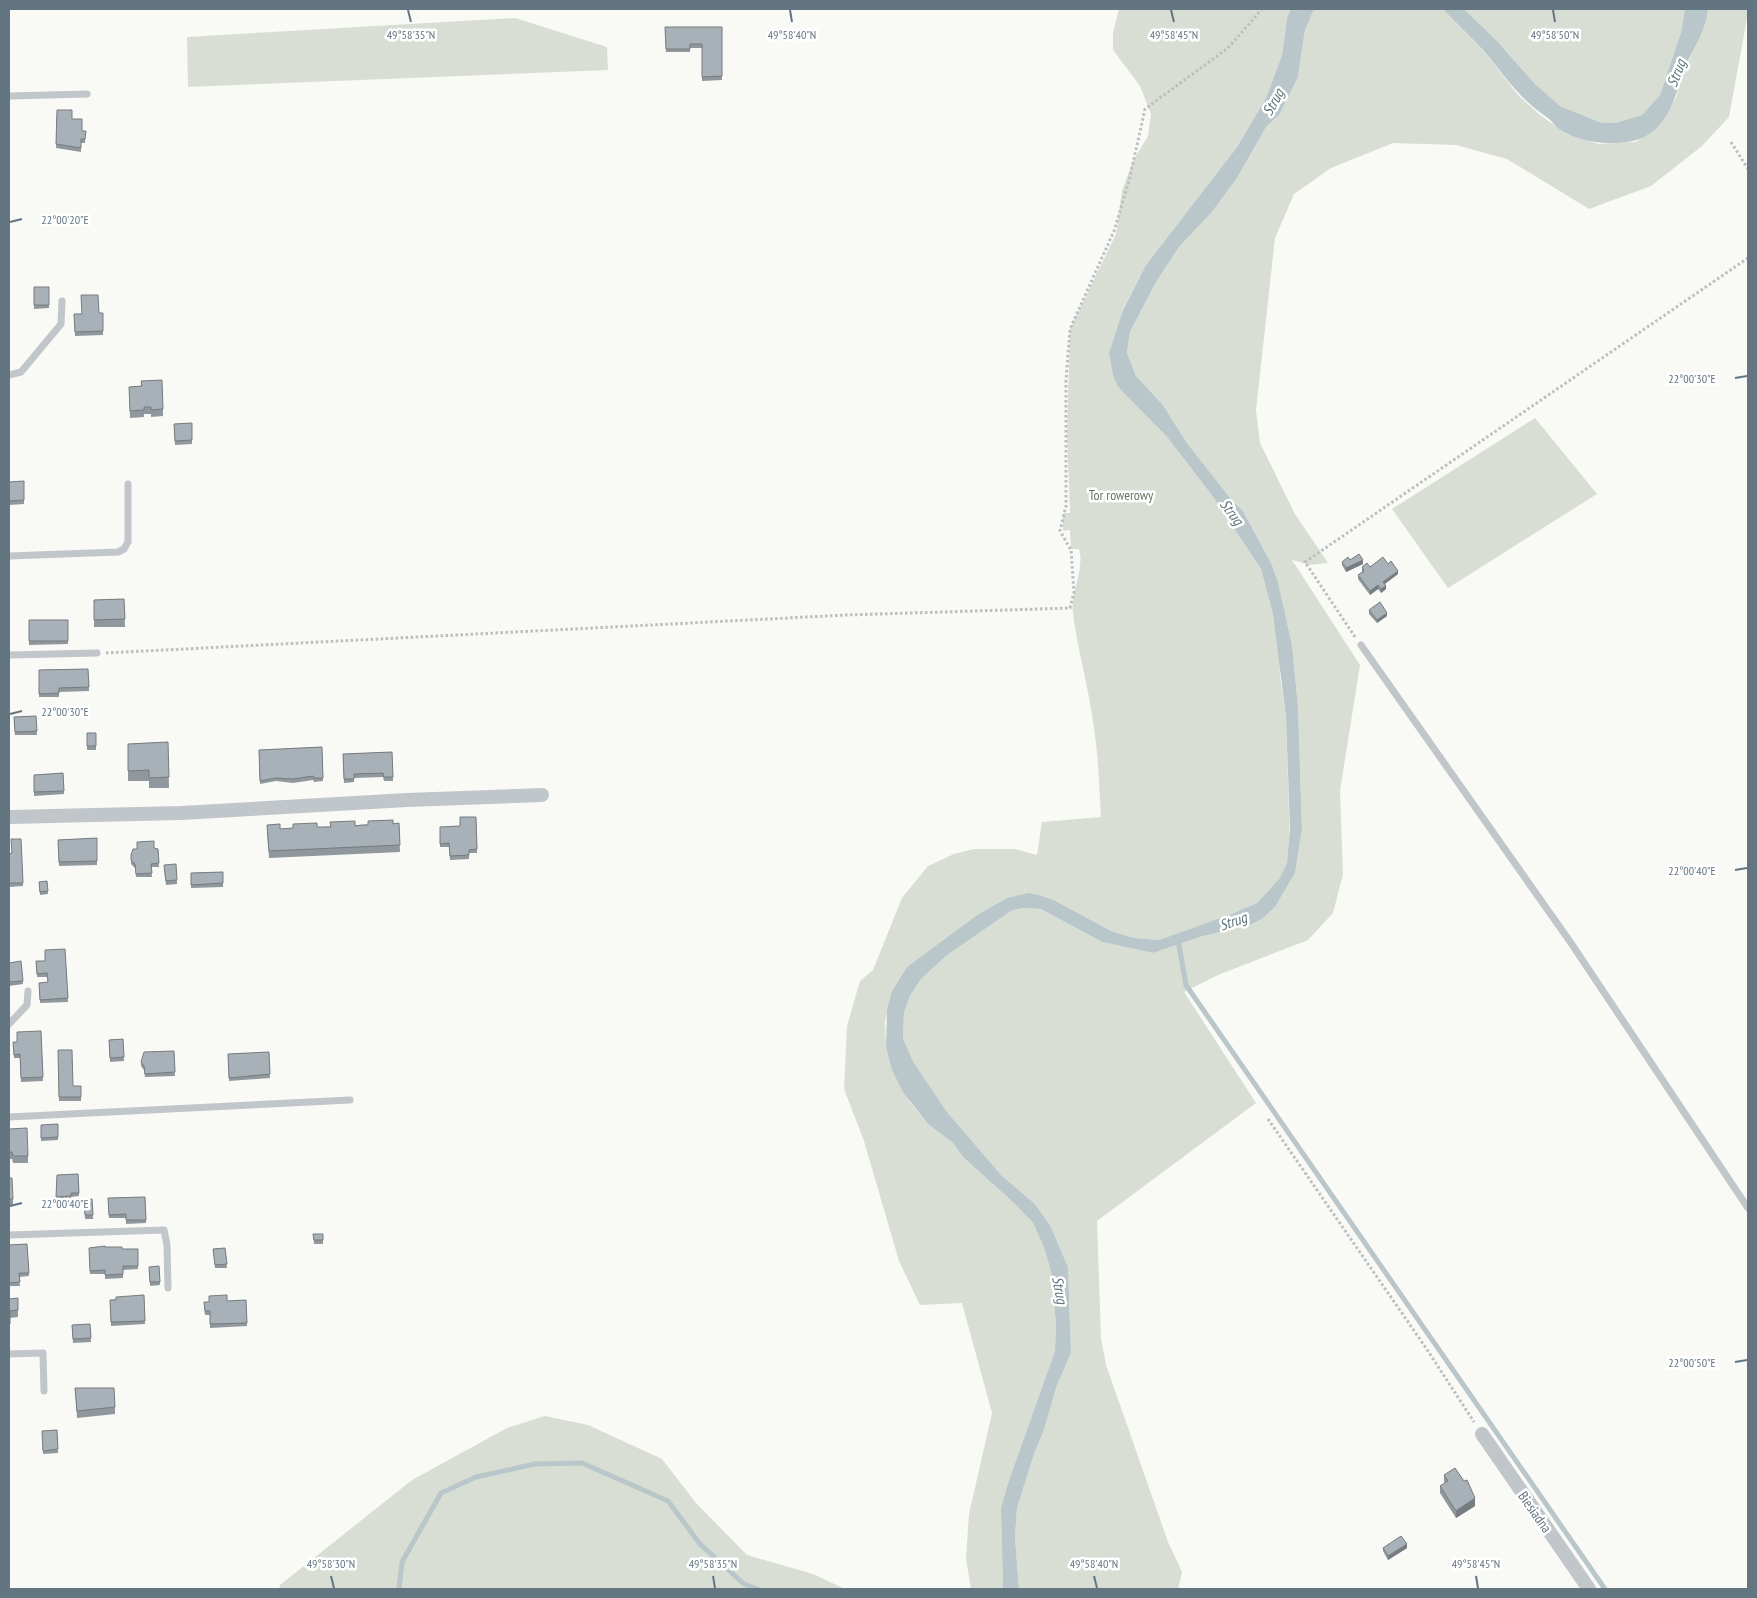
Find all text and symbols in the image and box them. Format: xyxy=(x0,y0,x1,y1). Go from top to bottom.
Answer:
text: 49°58'35"N xyxy=(387,27,435,42)
text: 49°58'40"N xyxy=(768,27,816,42)
text: 49°58'45"N xyxy=(1150,27,1198,42)
text: 49°58'50"N xyxy=(1531,27,1579,42)
water label: Strug xyxy=(1662,55,1690,89)
water label: Strug xyxy=(1258,84,1289,119)
text: 22°00'20"E xyxy=(41,212,89,227)
text: 22°00'30"E xyxy=(1668,371,1716,386)
park label: Tor rowerowy xyxy=(1089,486,1154,504)
water label: Strug xyxy=(1216,495,1249,530)
text: 22°00'30"E xyxy=(41,704,89,719)
text: 22°00'40"E xyxy=(1668,863,1716,878)
water label: Strug xyxy=(1217,907,1251,934)
text: 22°00'40"E xyxy=(41,1196,89,1211)
water label: Strug xyxy=(1048,1275,1072,1307)
text: 22°00'50"E xyxy=(1668,1355,1716,1370)
street label: Biesiadna xyxy=(1514,1488,1556,1536)
text: 49°58'30"N xyxy=(307,1556,355,1571)
text: 49°58'35"N xyxy=(689,1556,737,1571)
text: 49°58'40"N xyxy=(1070,1556,1118,1571)
text: 49°58'45"N xyxy=(1452,1556,1500,1571)

